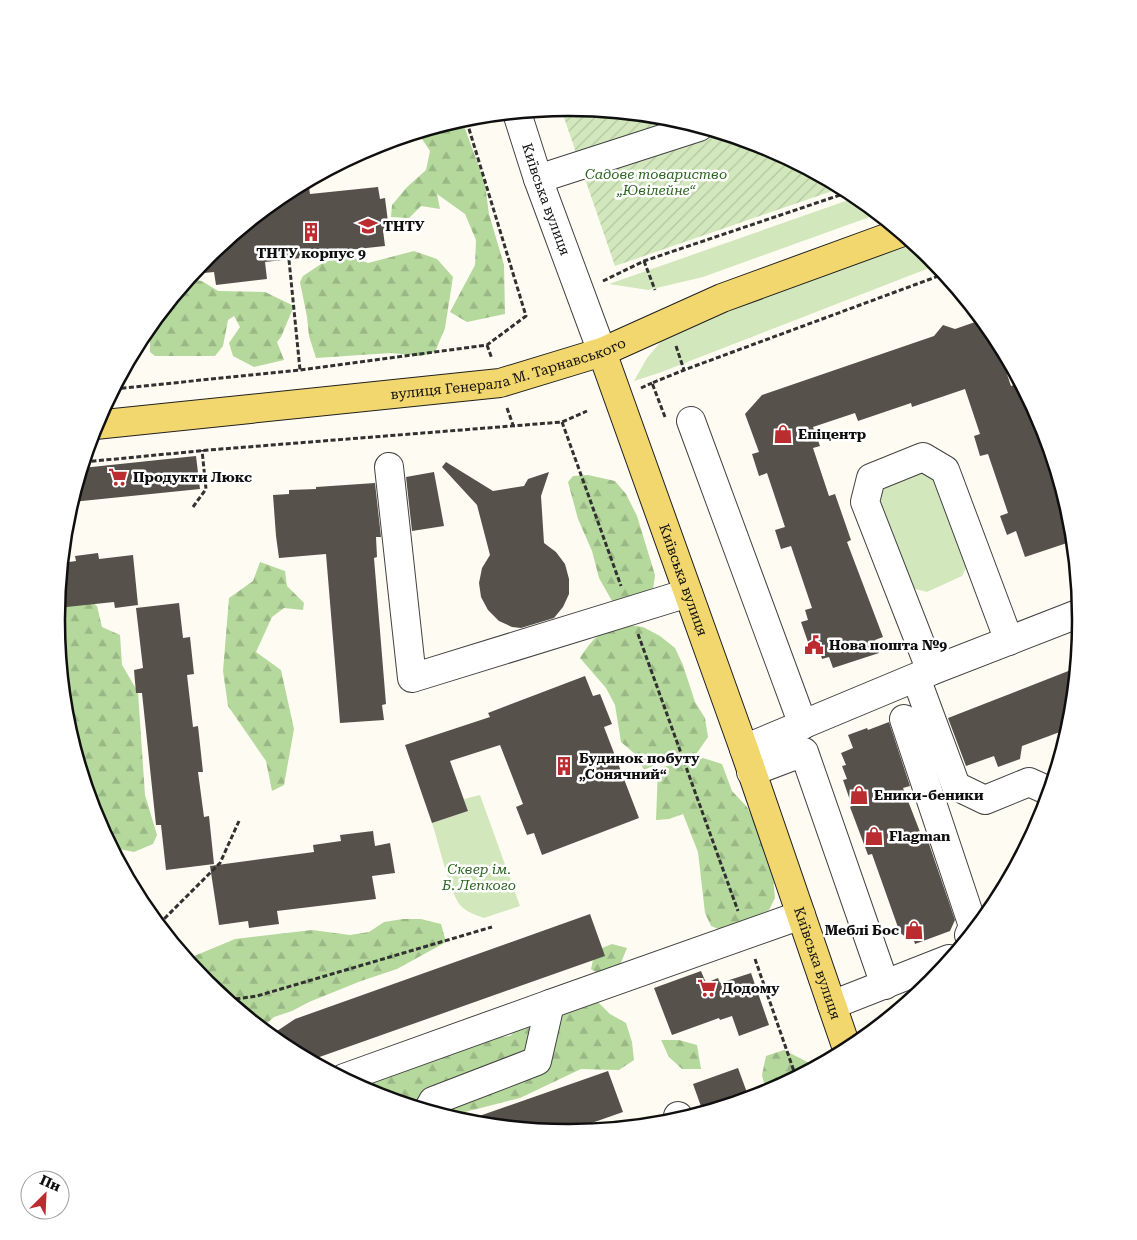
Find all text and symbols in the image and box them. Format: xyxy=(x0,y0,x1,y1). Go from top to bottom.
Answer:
street label: Київська вулиця xyxy=(519,141,574,257)
park label: Садове товариство „Ювілейне“ xyxy=(585,166,727,198)
school or university icon: ТНТУ xyxy=(357,215,379,237)
place label: ТНТУ xyxy=(383,218,425,234)
building icon: ТНТУ корпус 9 xyxy=(300,221,322,243)
place label: ТНТУ корпус 9 xyxy=(256,245,366,261)
street label: вулиця Генерала М. Тарнавського xyxy=(390,334,628,402)
shop icon: Епіцентр xyxy=(772,423,794,445)
place label: Епіцентр xyxy=(798,426,866,442)
supermarket icon: Продукти Люкс xyxy=(107,466,129,488)
place label: Продукти Люкс xyxy=(133,469,252,485)
street label: Київська вулиця xyxy=(656,522,711,638)
public building icon: Нова пошта №9 xyxy=(803,634,825,656)
place label: Нова пошта №9 xyxy=(829,637,947,653)
place label: Будинок побуту „Сонячний“ xyxy=(579,750,700,782)
building icon: Будинок побуту „Сонячний“ xyxy=(553,755,575,777)
shop icon: Еники-беники xyxy=(848,784,870,806)
place label: Еники-беники xyxy=(874,787,984,803)
shop icon: Flagman xyxy=(863,825,885,847)
place label: Flagman xyxy=(889,828,951,844)
park label: Сквер ім. Б. Лепкого xyxy=(441,861,516,893)
street label: Київська вулиця xyxy=(791,905,844,1021)
shop icon: Меблі Бос xyxy=(903,919,925,941)
place label: Меблі Бос xyxy=(825,922,899,938)
supermarket icon: Додому xyxy=(696,977,718,999)
place label: Додому xyxy=(722,980,780,996)
north arrow xyxy=(20,1170,70,1220)
text: Пн xyxy=(37,1172,64,1195)

